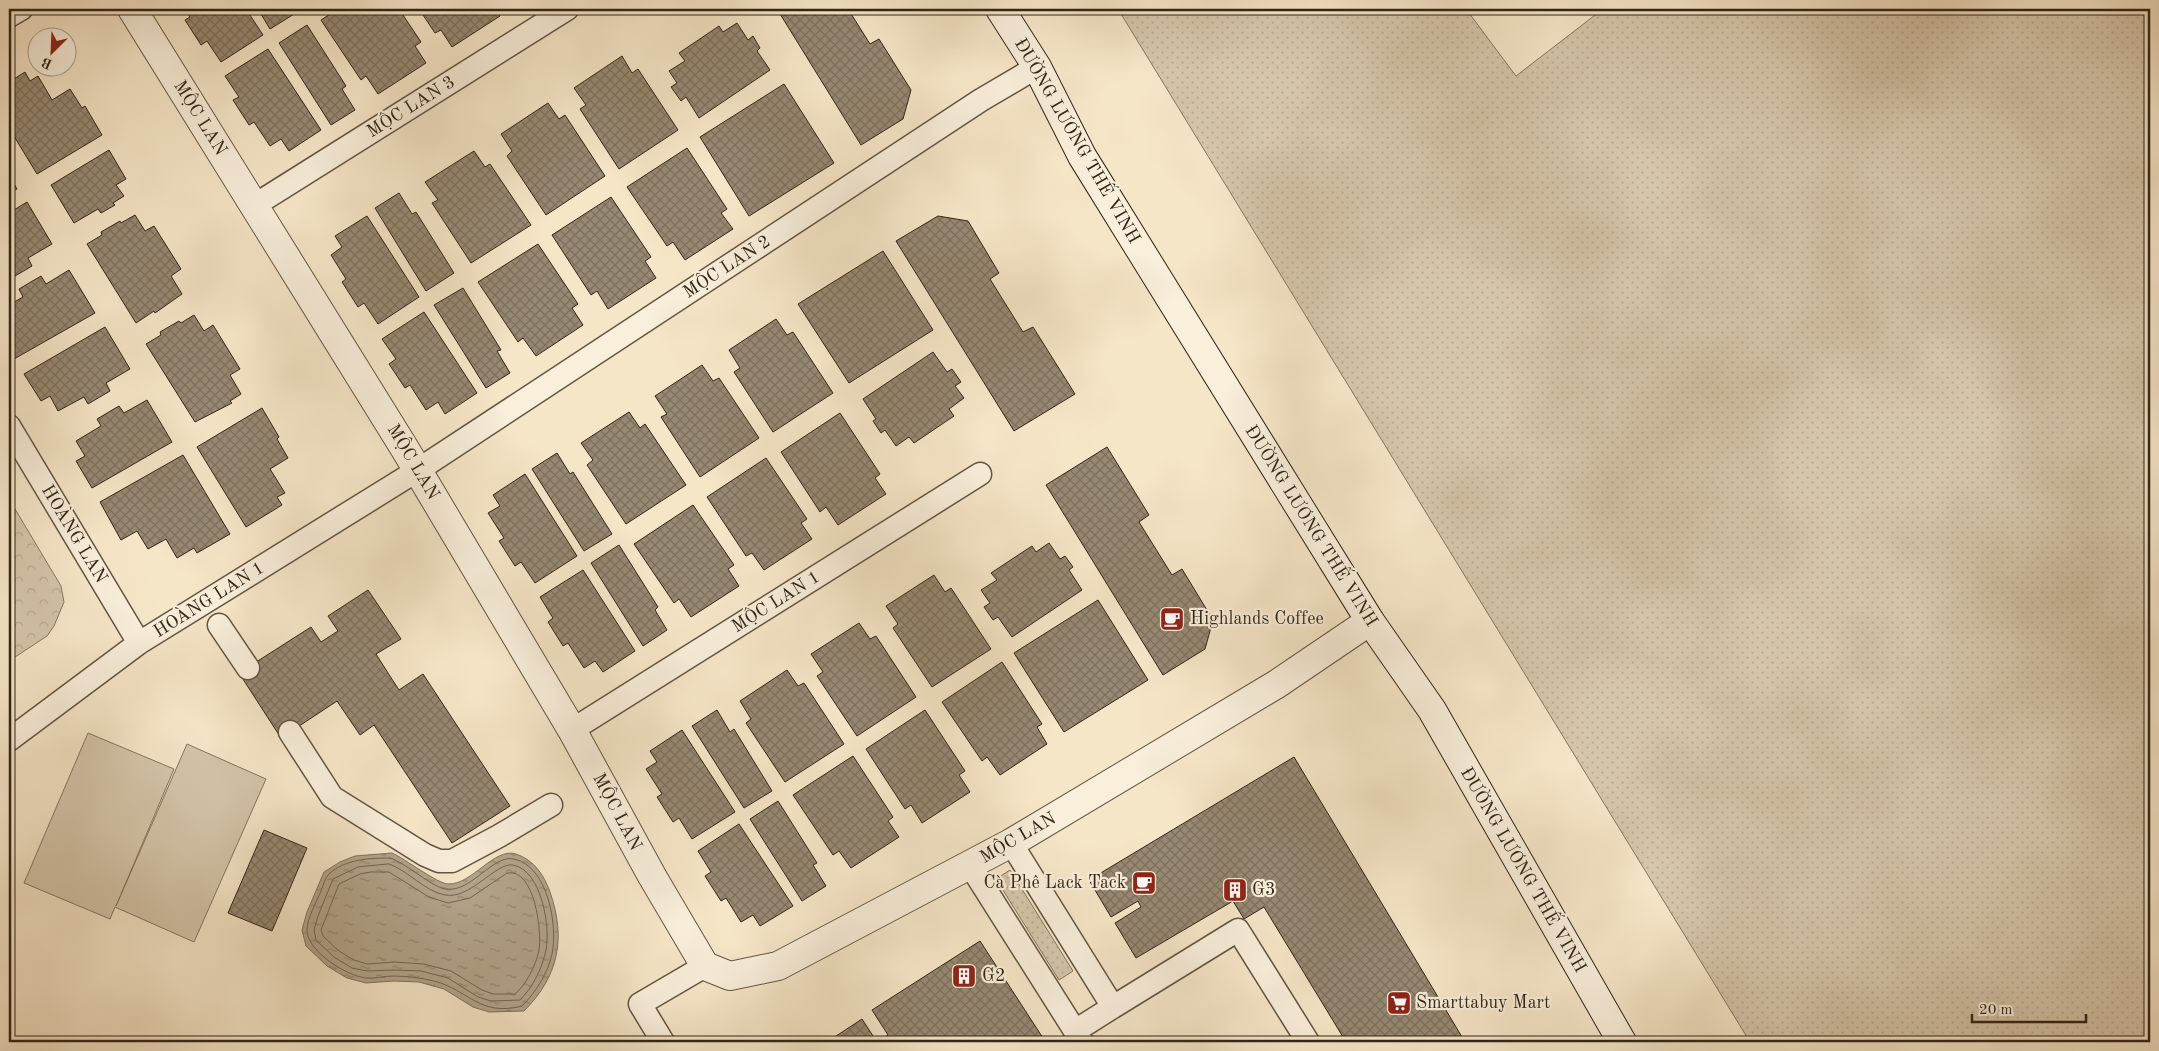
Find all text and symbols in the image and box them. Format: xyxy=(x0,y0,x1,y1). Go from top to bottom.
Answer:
north arrow xyxy=(28,28,78,78)
street label: ĐƯỜNG LƯƠNG THẾ VINH xyxy=(1011,32,1148,247)
text: B xyxy=(40,55,55,71)
street label: MỘC LAN 3 xyxy=(362,69,458,141)
street label: MỘC LAN xyxy=(170,75,233,159)
street label: MỘC LAN 2 xyxy=(678,229,774,302)
street label: MỘC LAN xyxy=(384,419,446,503)
street label: ĐƯỜNG LƯƠNG THẾ VINH xyxy=(1241,419,1386,630)
street label: HOÀNG LAN xyxy=(38,480,114,586)
street label: HOÀNG LAN 1 xyxy=(148,555,267,641)
street label: MỘC LAN 1 xyxy=(727,564,823,636)
cafe icon: Highlands Coffee xyxy=(1159,606,1185,632)
place label: Highlands Coffee xyxy=(1190,610,1324,628)
street label: ĐƯỜNG LƯƠNG THẾ VINH xyxy=(1457,761,1594,976)
street label: MỘC LAN xyxy=(589,769,648,854)
street label: MỘC LAN xyxy=(975,806,1059,867)
cafe icon: Cà Phê Lack Tack xyxy=(1131,870,1157,896)
place label: Cà Phê Lack Tack xyxy=(983,874,1126,892)
building icon: G3 xyxy=(1222,877,1248,903)
place label: G3 xyxy=(1252,881,1275,899)
building icon: G2 xyxy=(951,963,977,989)
place label: G2 xyxy=(982,967,1005,985)
supermarket icon: Smarttabuy Mart xyxy=(1386,990,1412,1016)
scale bar xyxy=(1972,991,2085,1023)
place label: Smarttabuy Mart xyxy=(1416,994,1550,1012)
text: 20 m xyxy=(1979,1003,2013,1018)

